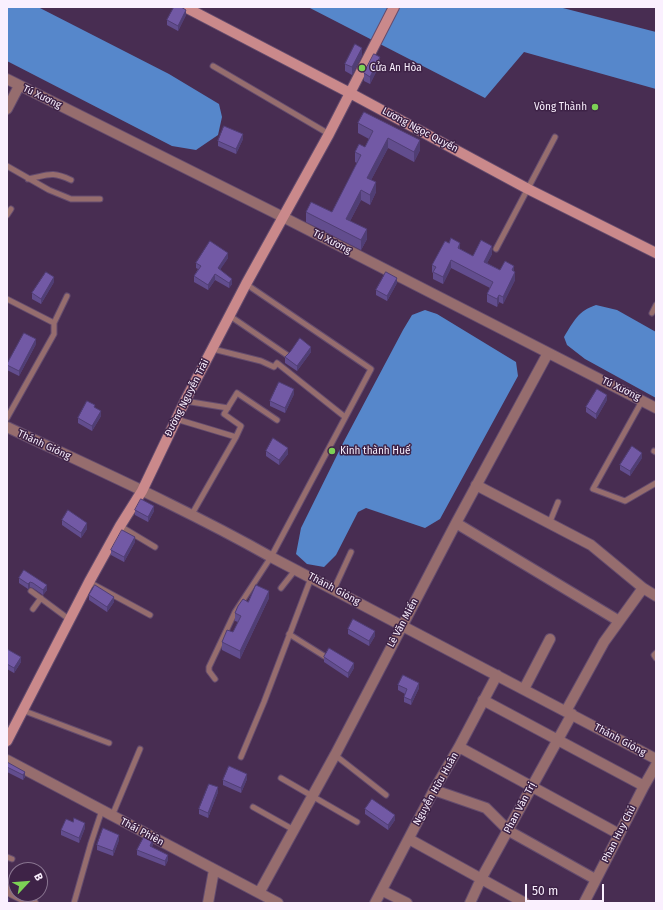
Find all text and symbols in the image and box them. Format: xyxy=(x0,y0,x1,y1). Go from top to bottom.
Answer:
place label: Cửa An Hòa xyxy=(370,62,422,74)
marker: Cửa An Hòa xyxy=(357,63,367,73)
street label: Tú Xương xyxy=(21,83,63,111)
place label: Vòng Thành xyxy=(534,101,587,113)
marker: Vòng Thành xyxy=(590,102,600,112)
street label: Lương Ngọc Quyến xyxy=(380,105,460,155)
street label: Tú Xương xyxy=(311,227,353,257)
street label: Đường Nguyễn Trãi xyxy=(162,357,212,439)
street label: Tú Xương xyxy=(600,375,642,403)
street label: Thánh Gióng xyxy=(16,428,72,462)
place label: Kinh thành Huế xyxy=(340,445,410,457)
marker: Kinh thành Huế xyxy=(327,446,337,456)
street label: Thánh Gióng xyxy=(306,570,362,608)
street label: Lê Văn Miến xyxy=(385,596,421,650)
street label: Thánh Gióng xyxy=(592,721,648,759)
street label: Nguyễn Hữu Huân xyxy=(411,750,461,828)
street label: Phan Văn Trị xyxy=(502,780,538,836)
street label: Phan Huy Chú xyxy=(599,803,639,865)
street label: Thái Phiên xyxy=(118,816,166,848)
north arrow xyxy=(8,862,48,902)
text: B xyxy=(31,871,46,883)
scale bar xyxy=(527,876,606,902)
text: 50 m xyxy=(532,884,558,898)

